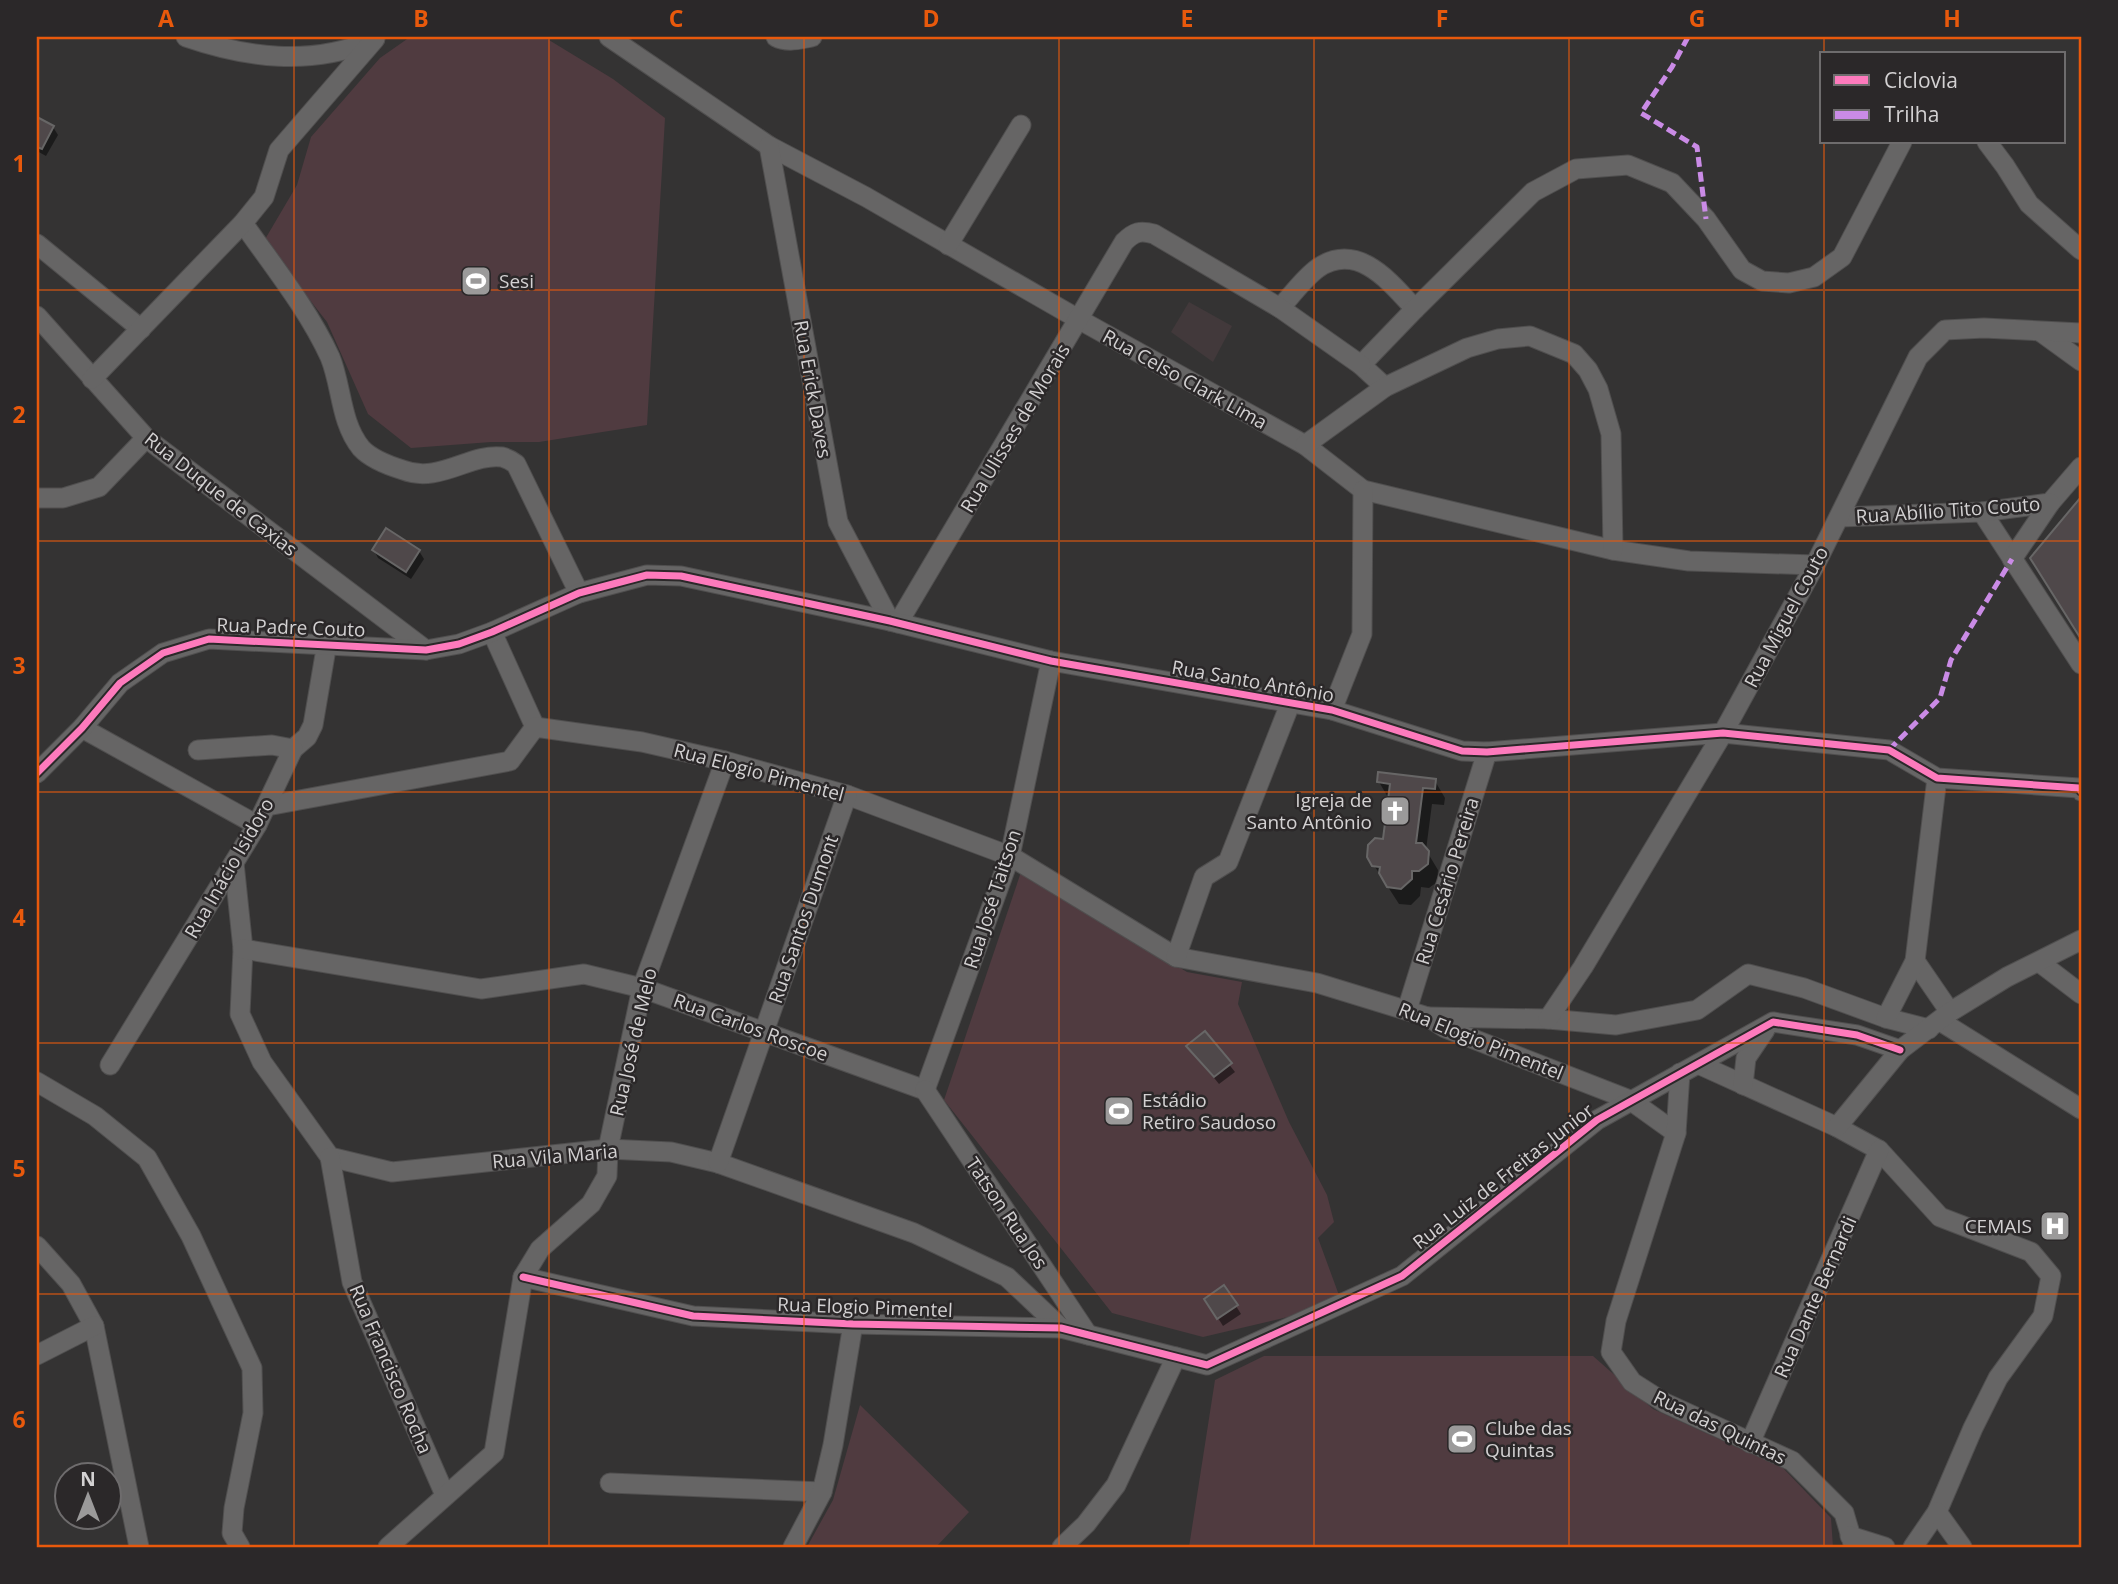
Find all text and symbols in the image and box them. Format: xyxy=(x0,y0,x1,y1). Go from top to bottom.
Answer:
text: A xyxy=(158,2,174,34)
text: B xyxy=(413,2,429,34)
text: C xyxy=(669,2,683,34)
text: D xyxy=(922,2,940,34)
text: E xyxy=(1181,2,1193,34)
text: F xyxy=(1436,2,1448,34)
text: G xyxy=(1689,2,1705,34)
text: H xyxy=(1943,2,1961,34)
legend xyxy=(1820,52,2066,144)
text: Ciclovia xyxy=(1884,66,1958,94)
text: Trilha xyxy=(1884,100,1939,128)
text: 1 xyxy=(12,147,26,179)
sports icon: Sesi xyxy=(459,264,493,298)
place label: Sesi xyxy=(499,268,534,294)
street label: Rua Erick Daves xyxy=(788,318,838,460)
street label: Rua Celso Clark Lima xyxy=(1098,323,1272,435)
street label: Rua Ulisses de Morais xyxy=(954,339,1076,517)
text: 2 xyxy=(12,398,26,430)
street label: Rua Duque de Caxias xyxy=(139,426,303,562)
street label: Rua Abílio Tito Couto xyxy=(1855,491,2041,529)
street label: Rua Miguel Couto xyxy=(1738,542,1834,692)
street label: Rua Padre Couto xyxy=(216,611,366,643)
text: 3 xyxy=(12,649,26,681)
street label: Rua Santo Antônio xyxy=(1170,654,1336,708)
street label: Rua Elogio Pimentel xyxy=(671,737,847,807)
place label: Igreja de Santo Antônio xyxy=(1246,787,1372,835)
street label: Rua Inácio Isidoro xyxy=(178,793,280,943)
church icon: Igreja de Santo Antônio xyxy=(1378,794,1412,828)
street label: Rua Cesário Pereira xyxy=(1409,794,1485,968)
street label: Rua José Taitson xyxy=(957,826,1027,972)
street label: Rua Santos Dumont xyxy=(762,831,844,1007)
text: 4 xyxy=(12,901,26,933)
street label: Rua José de Melo xyxy=(603,965,663,1119)
street label: Rua Carlos Roscoe xyxy=(670,987,832,1067)
street label: Rua Elogio Pimentel xyxy=(1395,996,1567,1086)
place label: Estádio Retiro Saudoso xyxy=(1142,1087,1276,1135)
sports icon: Estádio Retiro Saudoso xyxy=(1102,1094,1136,1128)
street label: Rua Luiz de Freitas Junior xyxy=(1407,1097,1599,1255)
street label: Rua Vila Maria xyxy=(491,1138,619,1174)
text: 5 xyxy=(12,1152,26,1184)
street label: Tatson Rua Jos xyxy=(960,1152,1054,1274)
hospital icon: CEMAIS xyxy=(2038,1209,2072,1243)
street label: Rua Dante Bernardi xyxy=(1768,1212,1862,1382)
place label: CEMAIS xyxy=(1965,1213,2032,1239)
street label: Rua Francisco Rocha xyxy=(344,1280,438,1458)
street label: Rua Elogio Pimentel xyxy=(777,1291,953,1323)
street label: Rua das Quintas xyxy=(1649,1384,1791,1470)
text: 6 xyxy=(12,1403,26,1435)
place label: Clube das Quintas xyxy=(1485,1415,1572,1463)
sports icon: Clube das Quintas xyxy=(1445,1422,1479,1456)
north arrow xyxy=(52,1462,122,1532)
text: N xyxy=(80,1466,96,1492)

